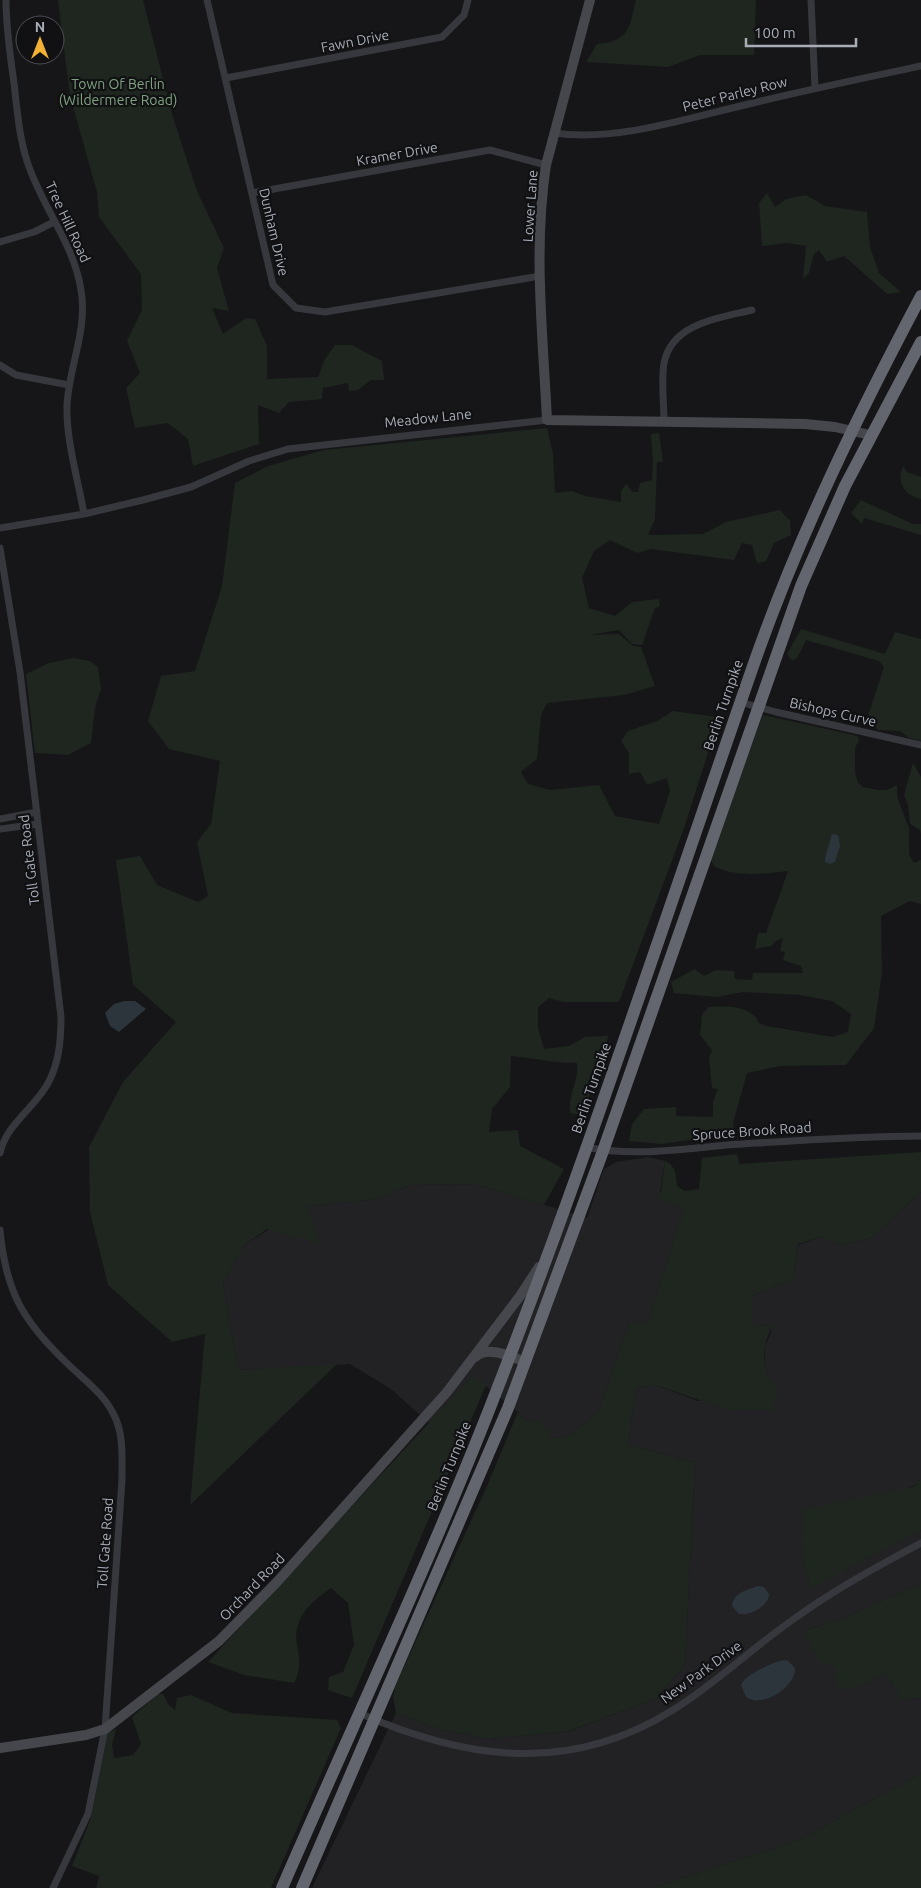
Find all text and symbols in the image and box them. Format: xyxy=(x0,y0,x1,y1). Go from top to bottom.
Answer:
north arrow xyxy=(15,15,65,65)
scale bar xyxy=(746,15,856,47)
text: N xyxy=(35,19,45,35)
text: 100 m xyxy=(754,24,796,41)
street label: Fawn Drive xyxy=(320,27,390,55)
street label: Peter Parley Row xyxy=(681,73,789,115)
park label: Town Of Berlin (Wildermere Road) xyxy=(59,76,177,108)
street label: Kramer Drive xyxy=(355,139,439,169)
street label: Lower Lane xyxy=(519,169,541,243)
street label: Tree Hill Road xyxy=(42,179,94,265)
street label: Dunham Drive xyxy=(256,187,292,277)
street label: Meadow Lane xyxy=(384,405,472,431)
street label: Berlin Turnpike xyxy=(700,657,746,753)
street label: Bishops Curve xyxy=(788,694,878,730)
street label: Toll Gate Road xyxy=(16,814,42,906)
street label: Berlin Turnpike xyxy=(568,1040,614,1136)
street label: Spruce Brook Road xyxy=(692,1119,812,1143)
street label: Berlin Turnpike xyxy=(424,1419,474,1513)
street label: Toll Gate Road xyxy=(94,1497,116,1589)
street label: Orchard Road xyxy=(216,1550,288,1624)
street label: New Park Drive xyxy=(657,1637,745,1707)

